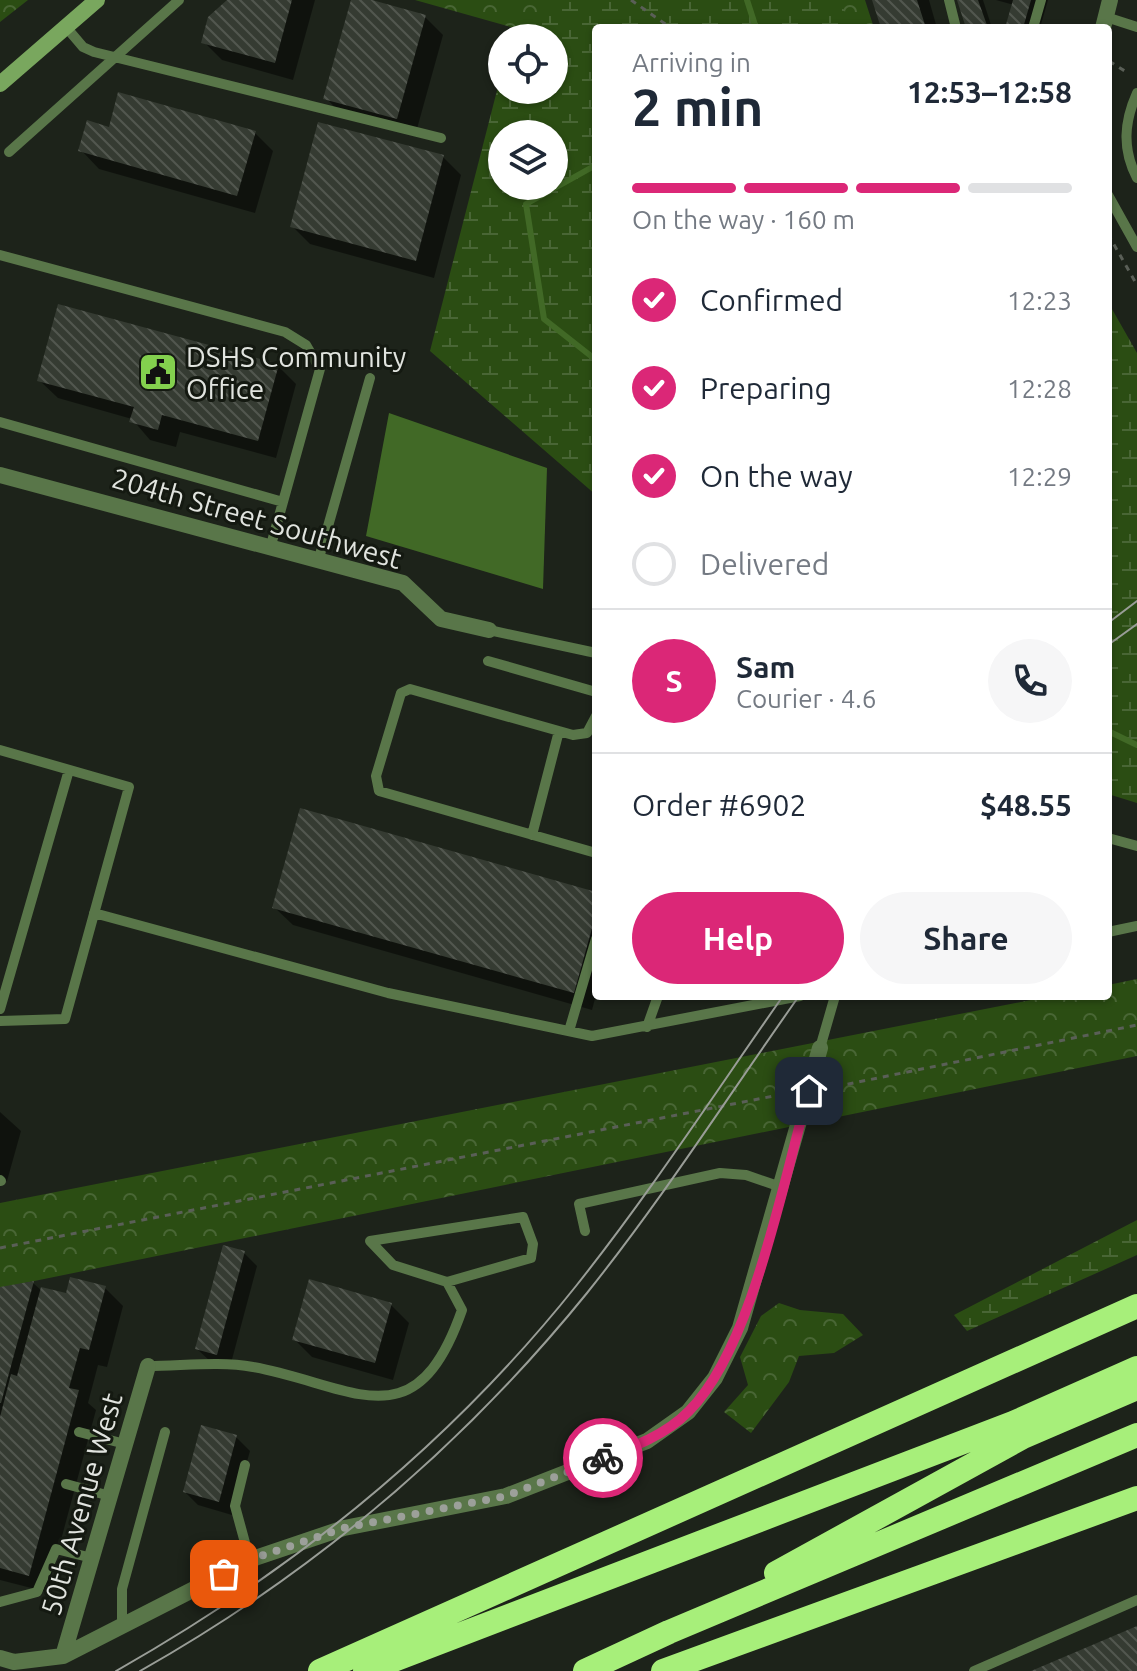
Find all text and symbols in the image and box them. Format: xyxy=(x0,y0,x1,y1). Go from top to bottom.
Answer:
map controls xyxy=(488,24,568,200)
button: locate xyxy=(488,24,568,104)
text: Arriving in xyxy=(632,48,751,77)
text: 12:53–12:58 xyxy=(907,75,1072,109)
text: 2 min xyxy=(632,78,763,136)
button: layers xyxy=(488,120,568,200)
text: On the way · 160 m xyxy=(632,205,855,234)
icon: check xyxy=(632,278,676,322)
text: Confirmed xyxy=(700,283,843,317)
text: 12:23 xyxy=(1007,286,1072,315)
place label: DSHS Community Office xyxy=(186,341,406,404)
public building icon: DSHS Community Office xyxy=(137,351,179,393)
icon: check xyxy=(632,366,676,410)
text: Preparing xyxy=(700,371,832,405)
text: 12:28 xyxy=(1007,374,1072,403)
icon: check xyxy=(632,454,676,498)
text: On the way xyxy=(700,459,853,493)
street label: 204th Street Southwest xyxy=(109,462,405,574)
text: 12:29 xyxy=(1007,462,1072,491)
text: Delivered xyxy=(700,547,829,581)
button: phone xyxy=(988,639,1072,723)
text: Sam xyxy=(736,650,795,684)
text: S xyxy=(665,664,683,698)
text: Courier · 4.6 xyxy=(736,684,876,713)
text: Order #6902 xyxy=(632,788,806,822)
text: $48.55 xyxy=(980,788,1072,822)
button: Help xyxy=(632,892,844,984)
button: Share xyxy=(860,892,1072,984)
pin xyxy=(775,1057,843,1125)
icon: home xyxy=(787,1069,831,1113)
street label: 50th Avenue West xyxy=(34,1389,128,1619)
courier xyxy=(563,1418,643,1498)
icon: bike xyxy=(581,1436,625,1480)
pin xyxy=(190,1540,258,1608)
icon: bag xyxy=(202,1552,246,1596)

